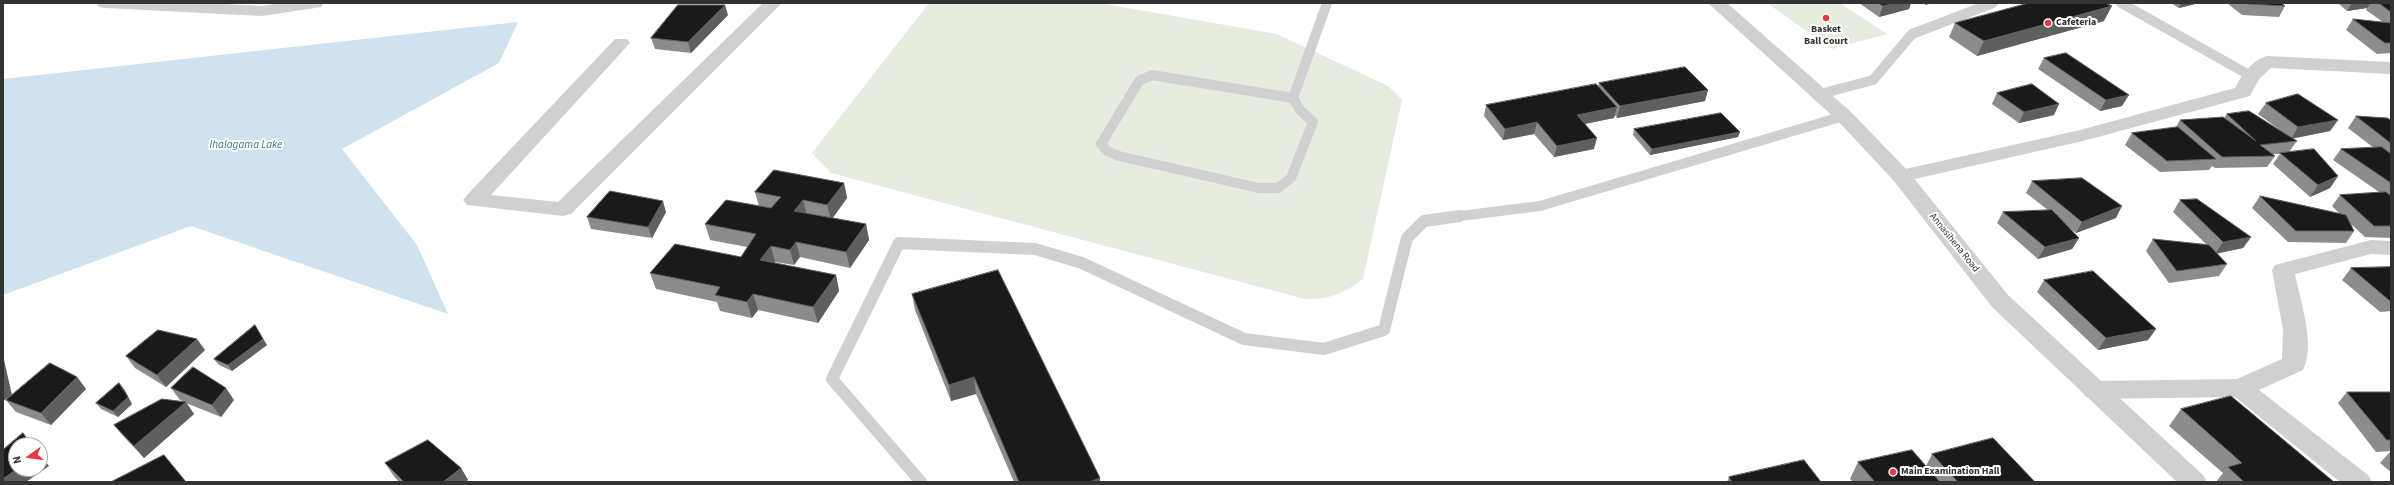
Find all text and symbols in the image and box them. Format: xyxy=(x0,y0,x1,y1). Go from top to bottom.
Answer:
marker: Basket Ball Court xyxy=(1821,13,1831,23)
place label: Cafeteria xyxy=(2056,17,2096,29)
marker: Cafeteria xyxy=(2043,18,2053,28)
place label: Basket Ball Court xyxy=(1804,24,1848,48)
water label: Ihalagama Lake xyxy=(210,139,282,153)
street label: Annasihena Road xyxy=(1927,211,1981,275)
north arrow xyxy=(8,437,48,477)
text: N xyxy=(9,454,25,465)
place label: Main Examination Hall xyxy=(1901,466,1999,478)
marker: Main Examination Hall xyxy=(1888,467,1898,477)

